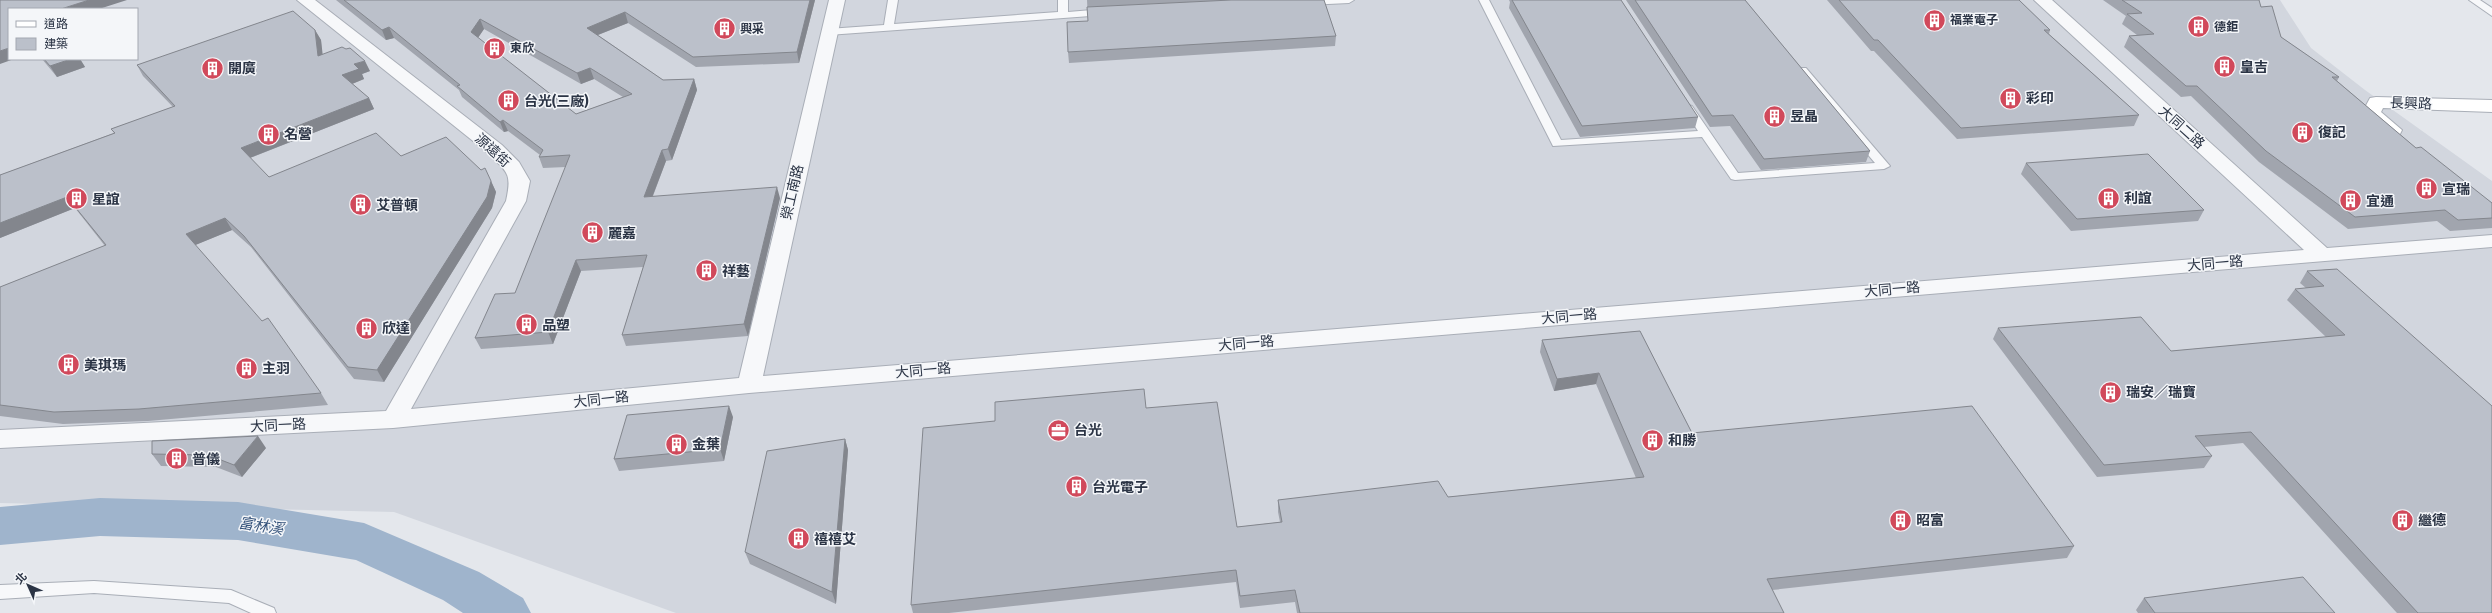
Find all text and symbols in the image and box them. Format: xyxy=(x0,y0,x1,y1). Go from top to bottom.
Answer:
building icon: 福業電子 xyxy=(1921,7,1947,33)
legend xyxy=(8,8,138,60)
place label: 福業電子 xyxy=(1950,13,1998,27)
building icon: 德鉅 xyxy=(2185,14,2211,40)
building icon: 興采 xyxy=(711,16,737,42)
text: 道路 xyxy=(44,17,68,31)
place label: 德鉅 xyxy=(2214,20,2238,34)
place label: 興采 xyxy=(740,22,764,36)
building icon: 東欣 xyxy=(481,35,507,61)
text: 建築 xyxy=(44,37,68,51)
place label: 東欣 xyxy=(510,41,535,55)
building icon: 皇吉 xyxy=(2212,54,2238,80)
building icon: 開廣 xyxy=(199,55,225,81)
place label: 皇吉 xyxy=(2240,59,2268,76)
place label: 開廣 xyxy=(228,60,256,77)
building icon: 彩印 xyxy=(1997,85,2023,111)
building icon: 台光(三廠) xyxy=(495,88,521,114)
place label: 彩印 xyxy=(2026,90,2054,107)
place label: 台光(三廠) xyxy=(524,93,588,110)
street label: 長興路 xyxy=(2390,94,2432,113)
street label: 大同二路 xyxy=(2155,102,2208,152)
building icon: 昱晶 xyxy=(1762,103,1788,129)
place label: 昱晶 xyxy=(1790,108,1818,125)
building icon: 復記 xyxy=(2290,119,2316,145)
building icon: 名營 xyxy=(256,121,282,147)
place label: 復記 xyxy=(2318,124,2346,141)
place label: 名營 xyxy=(284,126,312,143)
street label: 源遠街 xyxy=(471,130,514,171)
street label: 榮工南路 xyxy=(778,163,807,221)
building icon: 宣瑞 xyxy=(2414,176,2440,202)
place label: 宣瑞 xyxy=(2442,181,2470,198)
building icon: 利誼 xyxy=(2095,185,2121,211)
building icon: 星誼 xyxy=(63,186,89,212)
building icon: 宜通 xyxy=(2337,188,2363,214)
place label: 利誼 xyxy=(2124,190,2152,207)
place label: 星誼 xyxy=(92,191,120,208)
building icon: 艾普頓 xyxy=(347,192,373,218)
place label: 宜通 xyxy=(2366,193,2394,210)
place label: 艾普頓 xyxy=(376,197,418,214)
building icon: 麗嘉 xyxy=(580,220,606,246)
place label: 麗嘉 xyxy=(608,225,636,242)
street label: 大同一路 xyxy=(2186,253,2244,274)
building icon: 祥藝 xyxy=(694,258,720,284)
place label: 祥藝 xyxy=(722,263,750,280)
street label: 大同一路 xyxy=(1863,279,1921,300)
street label: 大同一路 xyxy=(1540,306,1598,327)
building icon: 品塑 xyxy=(513,312,539,338)
building icon: 欣達 xyxy=(353,315,379,341)
place label: 品塑 xyxy=(542,317,570,334)
place label: 欣達 xyxy=(382,320,410,337)
street label: 大同一路 xyxy=(1217,333,1275,354)
building icon: 美琪瑪 xyxy=(56,352,82,378)
building icon: 主羽 xyxy=(233,355,259,381)
place label: 美琪瑪 xyxy=(84,357,126,374)
place label: 主羽 xyxy=(262,360,290,377)
street label: 大同一路 xyxy=(894,360,952,381)
building icon: 瑞安／瑞寶 xyxy=(2098,379,2124,405)
place label: 瑞安／瑞寶 xyxy=(2126,384,2196,401)
street label: 大同一路 xyxy=(572,388,630,411)
street label: 大同一路 xyxy=(250,416,306,435)
office icon: 台光 xyxy=(1046,417,1072,443)
place label: 台光 xyxy=(1074,422,1102,439)
building icon: 和勝 xyxy=(1640,427,1666,453)
building icon: 金葉 xyxy=(664,431,690,457)
place label: 和勝 xyxy=(1668,432,1697,449)
place label: 金葉 xyxy=(692,436,720,453)
building icon: 普儀 xyxy=(164,446,190,472)
place label: 普儀 xyxy=(192,451,220,468)
building icon: 台光電子 xyxy=(1063,474,1089,500)
place label: 台光電子 xyxy=(1092,479,1148,496)
building icon: 昭富 xyxy=(1887,507,1913,533)
building icon: 繼德 xyxy=(2389,507,2415,533)
place label: 昭富 xyxy=(1916,512,1944,529)
place label: 繼德 xyxy=(2418,512,2446,529)
water label: 富林溪 xyxy=(237,514,287,539)
building icon: 禧禧艾 xyxy=(785,526,811,552)
place label: 禧禧艾 xyxy=(814,531,856,548)
north arrow xyxy=(8,565,48,605)
text: 北 xyxy=(13,570,30,587)

